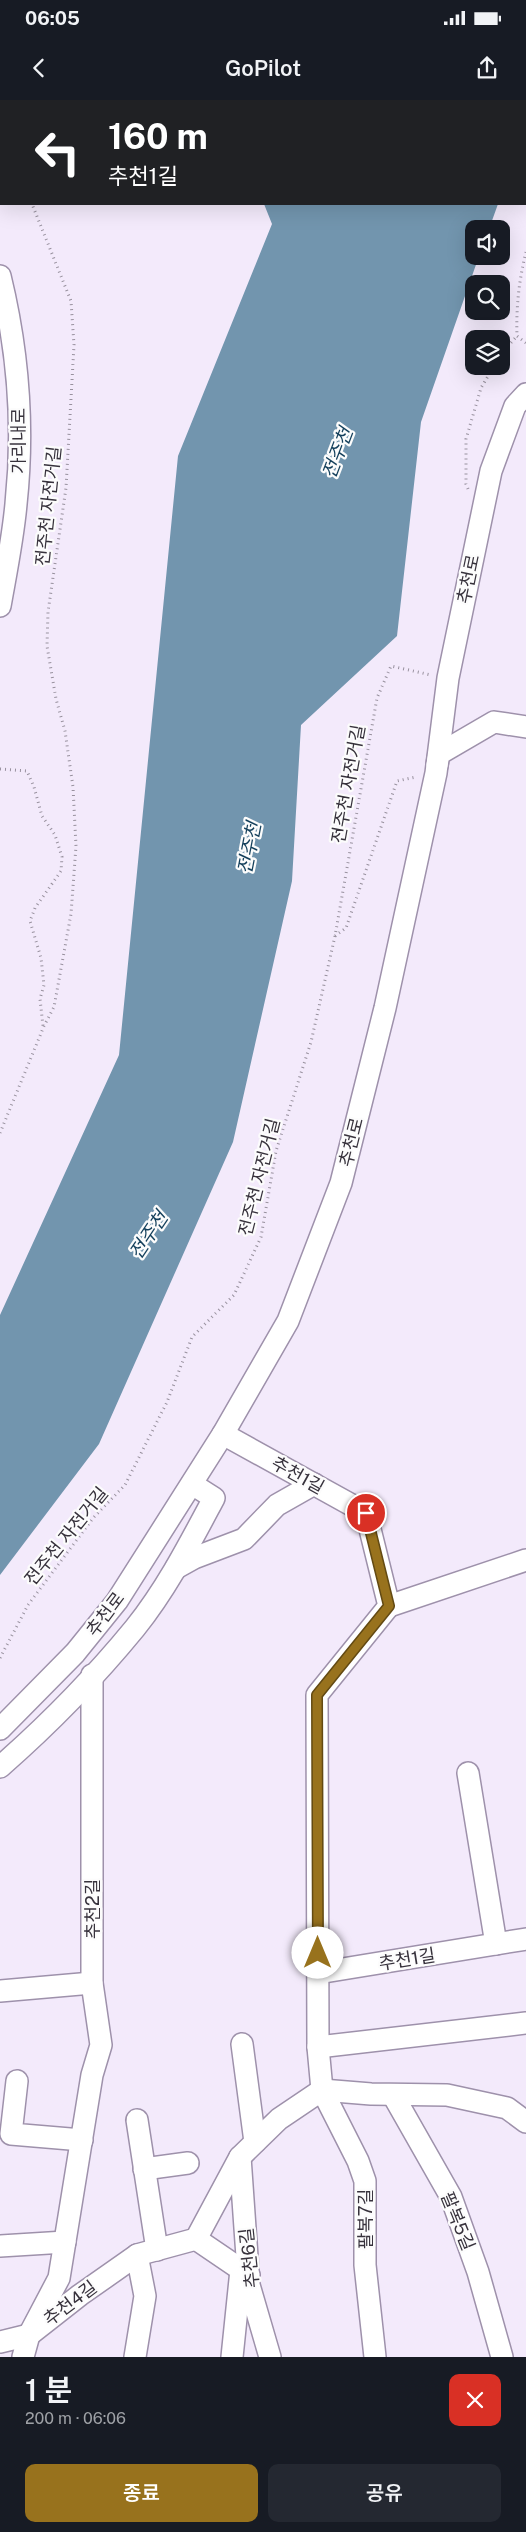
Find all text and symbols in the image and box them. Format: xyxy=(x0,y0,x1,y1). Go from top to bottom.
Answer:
text: 06:05 xyxy=(25,7,80,29)
icon: back xyxy=(25,54,53,82)
icon: share xyxy=(473,54,501,82)
text: GoPilot xyxy=(225,55,301,81)
text: 160 m xyxy=(108,116,208,157)
icon: left xyxy=(25,120,90,185)
text: 추천1길 xyxy=(108,163,178,189)
map controls xyxy=(465,220,510,375)
button: sound xyxy=(465,220,510,265)
button: search xyxy=(465,275,510,320)
button: layers xyxy=(465,330,510,375)
street label: 가리내로 xyxy=(8,408,29,474)
water label: 전주천 xyxy=(317,423,357,481)
street label: 전주천 자전거길 xyxy=(31,445,65,567)
street label: 추천로 xyxy=(453,553,483,605)
street label: 전주천 자전거길 xyxy=(327,723,369,845)
water label: 전주천 xyxy=(233,819,265,876)
street label: 추천로 xyxy=(335,1115,367,1169)
street label: 전주천 자전거길 xyxy=(234,1116,284,1238)
water label: 전주천 xyxy=(124,1206,173,1263)
street label: 추천1길 xyxy=(268,1452,328,1498)
street label: 전주천 자전거길 xyxy=(20,1483,112,1589)
pin xyxy=(345,1492,387,1534)
icon: arrive xyxy=(352,1499,380,1527)
street label: 추천로 xyxy=(82,1588,128,1640)
street label: 추천2길 xyxy=(82,1879,103,1939)
position arrow xyxy=(291,1926,343,1978)
street label: 추천1길 xyxy=(377,1944,437,1974)
street label: 팔복7길 xyxy=(355,2189,376,2249)
street label: 팔복5길 xyxy=(437,2189,479,2253)
street label: 추천6길 xyxy=(235,2227,263,2289)
street label: 추천4길 xyxy=(39,2276,101,2330)
text: 1 분 xyxy=(25,2372,72,2408)
button: close xyxy=(449,2374,501,2426)
text: 200 m · 06:06 xyxy=(25,2409,126,2428)
button: 종료 xyxy=(25,2464,258,2522)
button: 공유 xyxy=(268,2464,501,2522)

